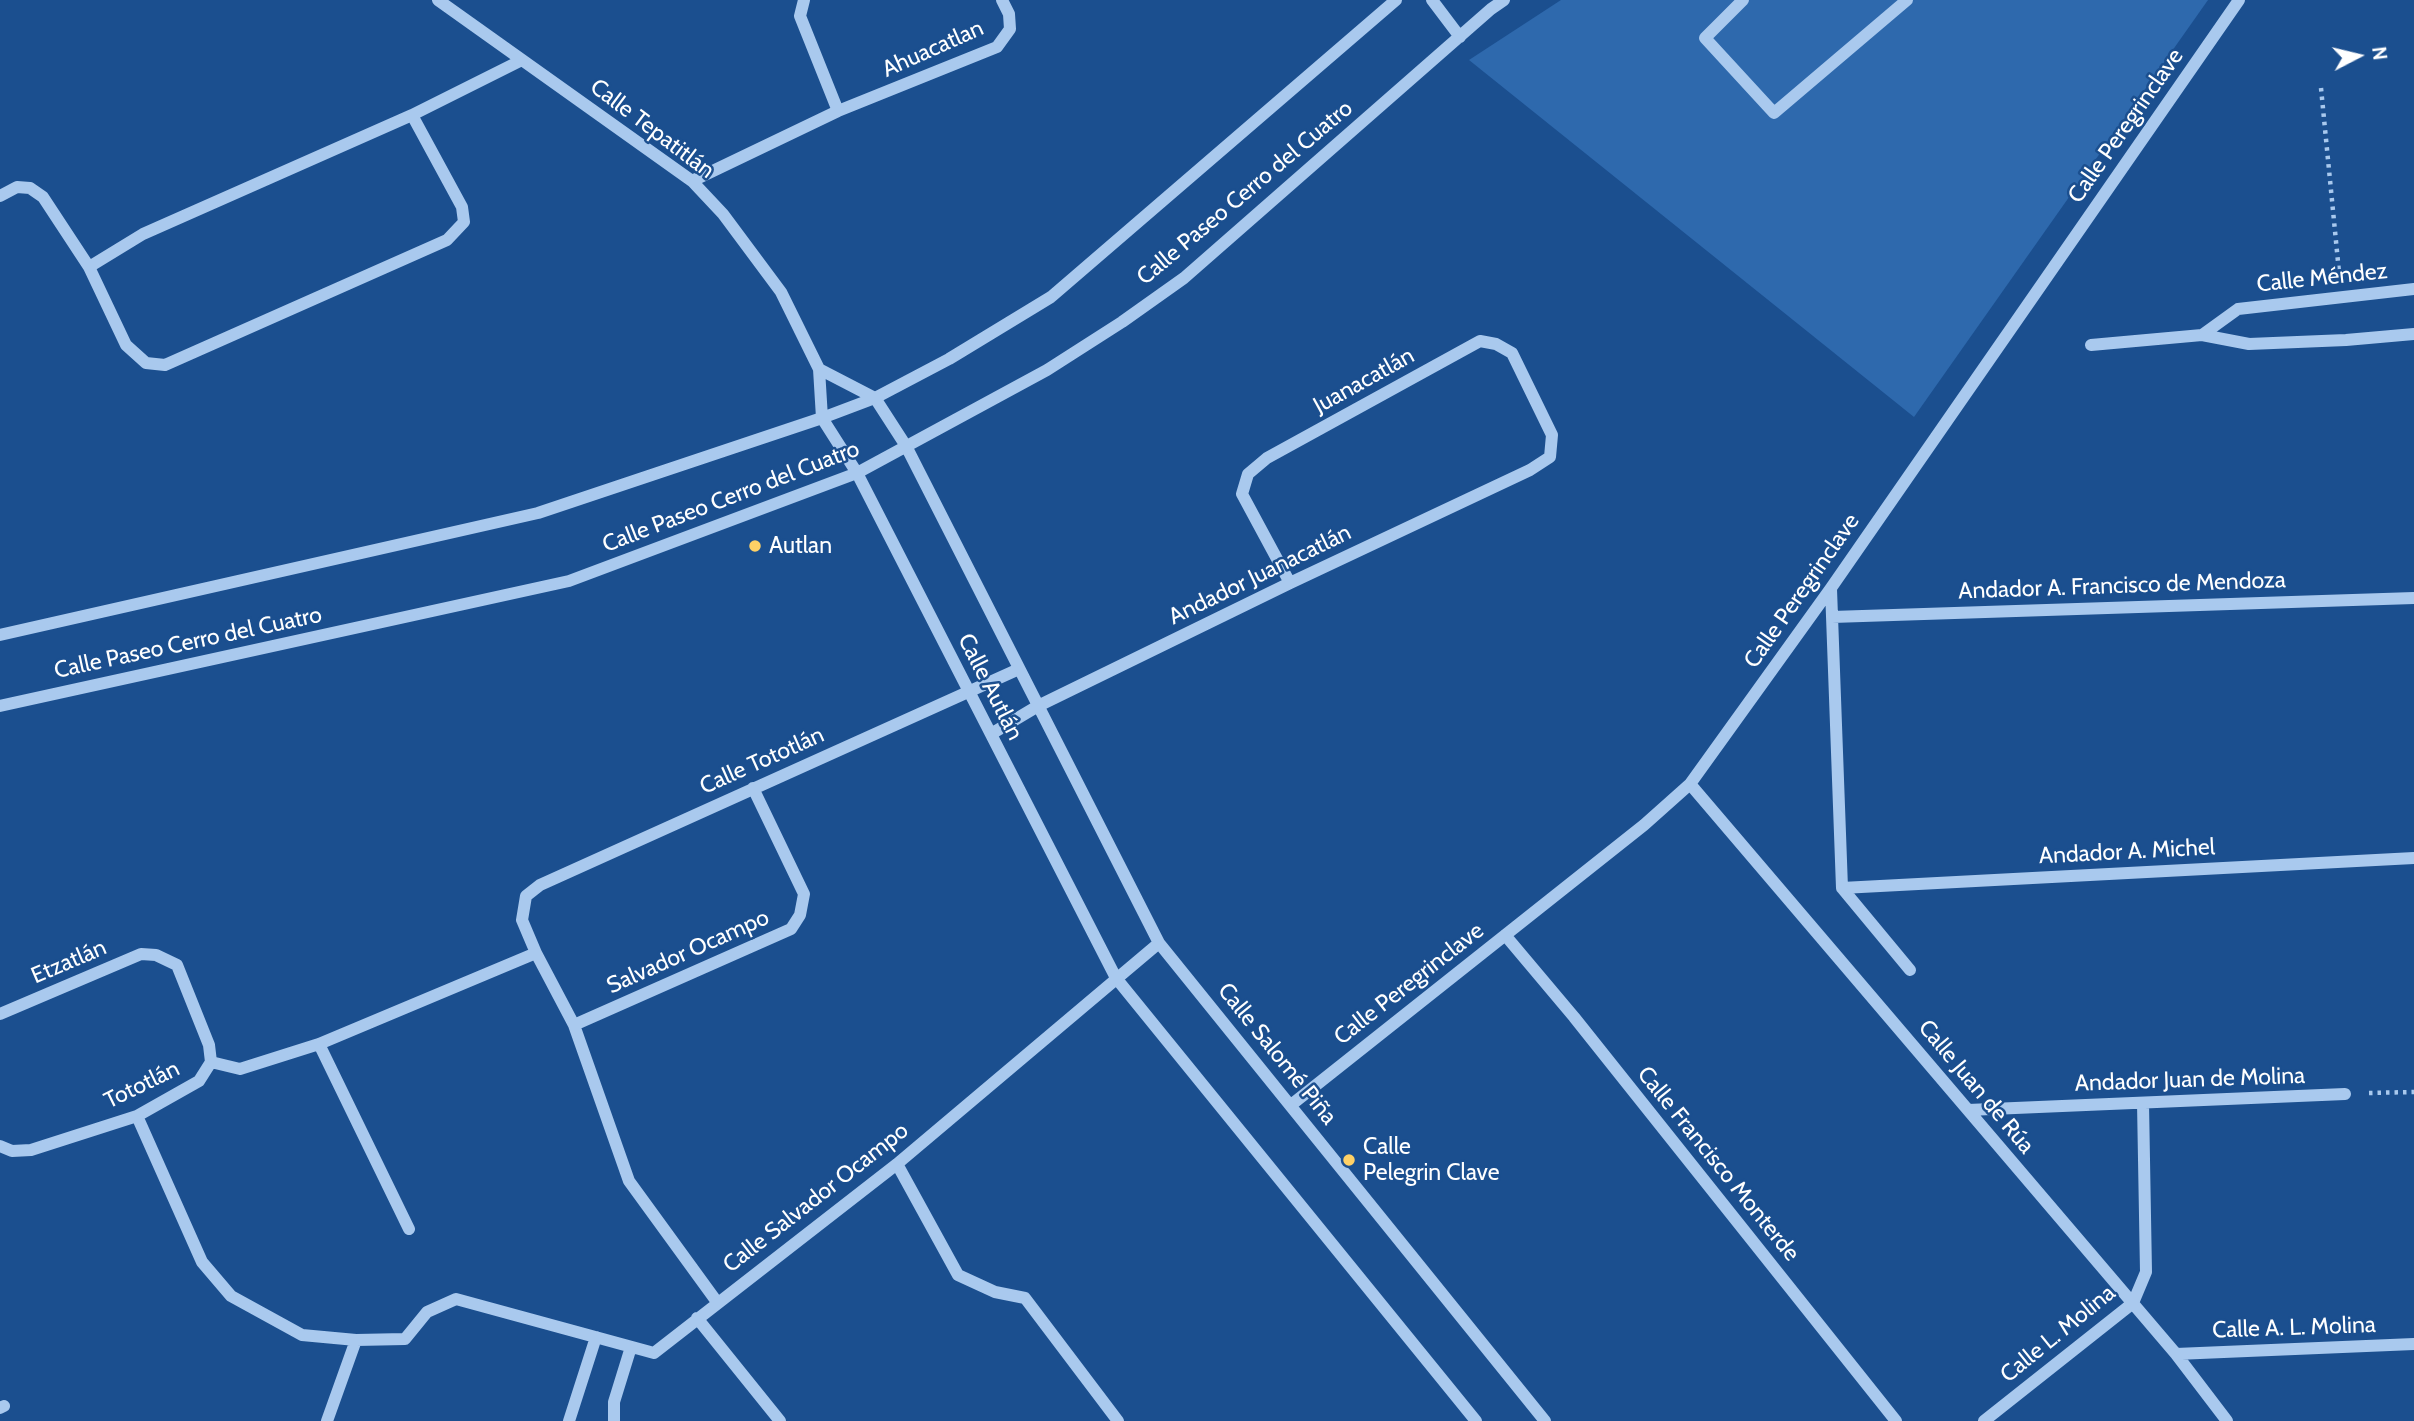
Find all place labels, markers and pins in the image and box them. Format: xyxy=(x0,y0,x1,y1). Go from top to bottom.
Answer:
place label: Autlan xyxy=(769,532,832,560)
marker: Autlan xyxy=(747,538,763,554)
place label: Calle Pelegrin Clave xyxy=(1363,1133,1499,1187)
marker: Calle Pelegrin Clave xyxy=(1341,1152,1357,1168)

